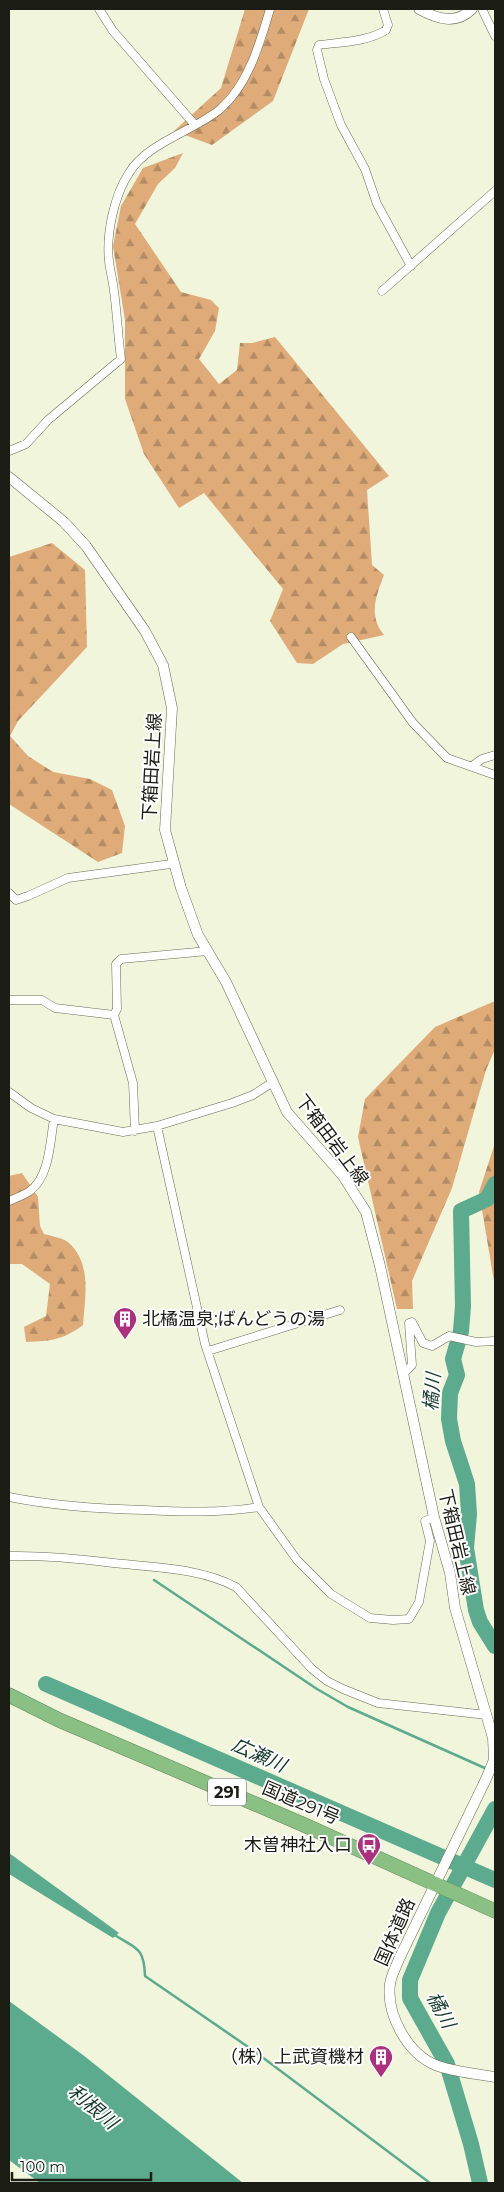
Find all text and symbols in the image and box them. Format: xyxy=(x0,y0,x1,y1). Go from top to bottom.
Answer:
street label: 下箱田岩上線 xyxy=(138,712,166,822)
street label: 下箱田岩上線 xyxy=(291,1090,373,1190)
building icon: 北橘温泉;ばんどうの湯 xyxy=(112,1306,138,1340)
place label: 北橘温泉;ばんどうの湯 xyxy=(142,1308,325,1330)
water label: 橘川 xyxy=(419,1370,445,1412)
street label: 下箱田岩上線 xyxy=(434,1487,480,1597)
water label: 広瀬川 xyxy=(228,1733,292,1778)
street label: 国道291号 xyxy=(259,1777,343,1829)
road number: 291 xyxy=(208,1778,246,1805)
bus stop icon: 木曽神社入口 xyxy=(356,1832,382,1866)
place label: 木曽神社入口 xyxy=(244,1834,352,1856)
street label: 国体道路 xyxy=(370,1895,420,1969)
water label: 橘川 xyxy=(422,1988,461,2034)
building icon: （株）上武資機材 xyxy=(368,2044,394,2078)
place label: （株）上武資機材 xyxy=(220,2046,364,2068)
water label: 利根川 xyxy=(64,2080,124,2135)
scale bar xyxy=(12,2150,151,2182)
text: 100 m xyxy=(20,2157,65,2176)

